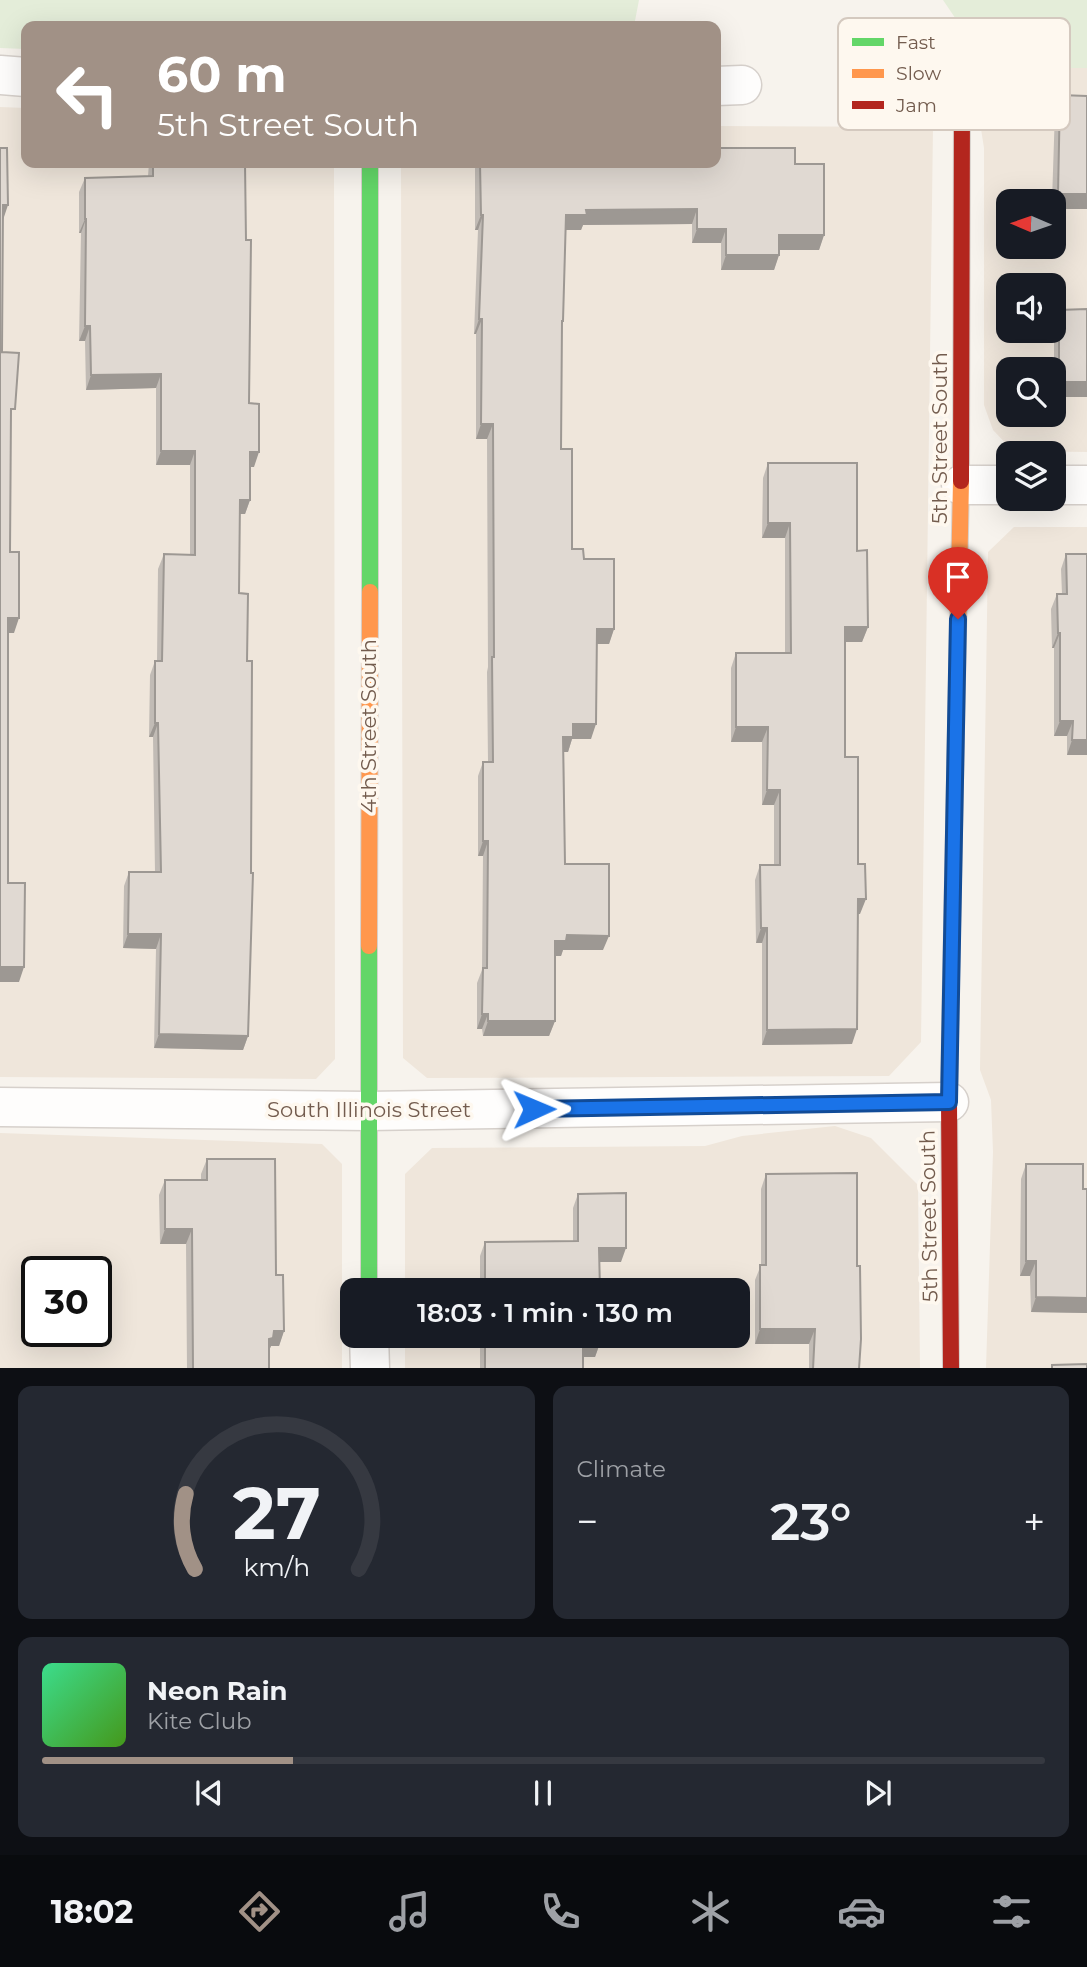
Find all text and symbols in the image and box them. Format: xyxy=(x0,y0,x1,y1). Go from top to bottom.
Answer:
legend xyxy=(838,18,1070,130)
text: Fast xyxy=(896,31,936,54)
text: 60 m xyxy=(157,45,287,104)
icon: left xyxy=(42,49,133,140)
text: Slow xyxy=(896,62,941,85)
text: Jam xyxy=(895,94,937,117)
text: 5th Street South xyxy=(157,105,419,144)
north arrow xyxy=(996,189,1066,259)
map controls xyxy=(996,189,1066,511)
button: sound xyxy=(996,273,1066,343)
street label: 5th Street South xyxy=(927,352,952,524)
button: search xyxy=(996,357,1066,427)
button: layers xyxy=(996,441,1066,511)
pin xyxy=(928,547,988,619)
icon: arrive xyxy=(939,558,977,596)
street label: 4th Street South xyxy=(356,639,381,813)
position arrow xyxy=(497,1072,571,1146)
street label: South Illinois Street xyxy=(267,1097,471,1122)
street label: 5th Street South xyxy=(915,1130,942,1302)
speed limit sign: 30 xyxy=(21,1256,112,1347)
text: 18:03 · 1 min · 130 m xyxy=(417,1297,673,1329)
text: Climate xyxy=(577,1455,666,1483)
text: 27 xyxy=(232,1469,320,1557)
text: 23° xyxy=(770,1490,852,1553)
text: − xyxy=(577,1498,598,1545)
text: + xyxy=(1023,1498,1045,1545)
text: km/h xyxy=(243,1551,310,1581)
text: Neon Rain xyxy=(147,1675,288,1707)
text: Kite Club xyxy=(147,1707,252,1735)
icon: previous xyxy=(190,1774,228,1812)
icon: pause xyxy=(524,1774,562,1812)
icon: next xyxy=(859,1774,897,1812)
icon: directions xyxy=(235,1887,284,1936)
icon: music xyxy=(385,1887,434,1936)
icon: phone xyxy=(536,1887,585,1936)
icon: climate xyxy=(686,1887,735,1936)
icon: car xyxy=(837,1887,886,1936)
icon: filters xyxy=(987,1887,1036,1936)
text: 18:02 xyxy=(51,1892,133,1931)

